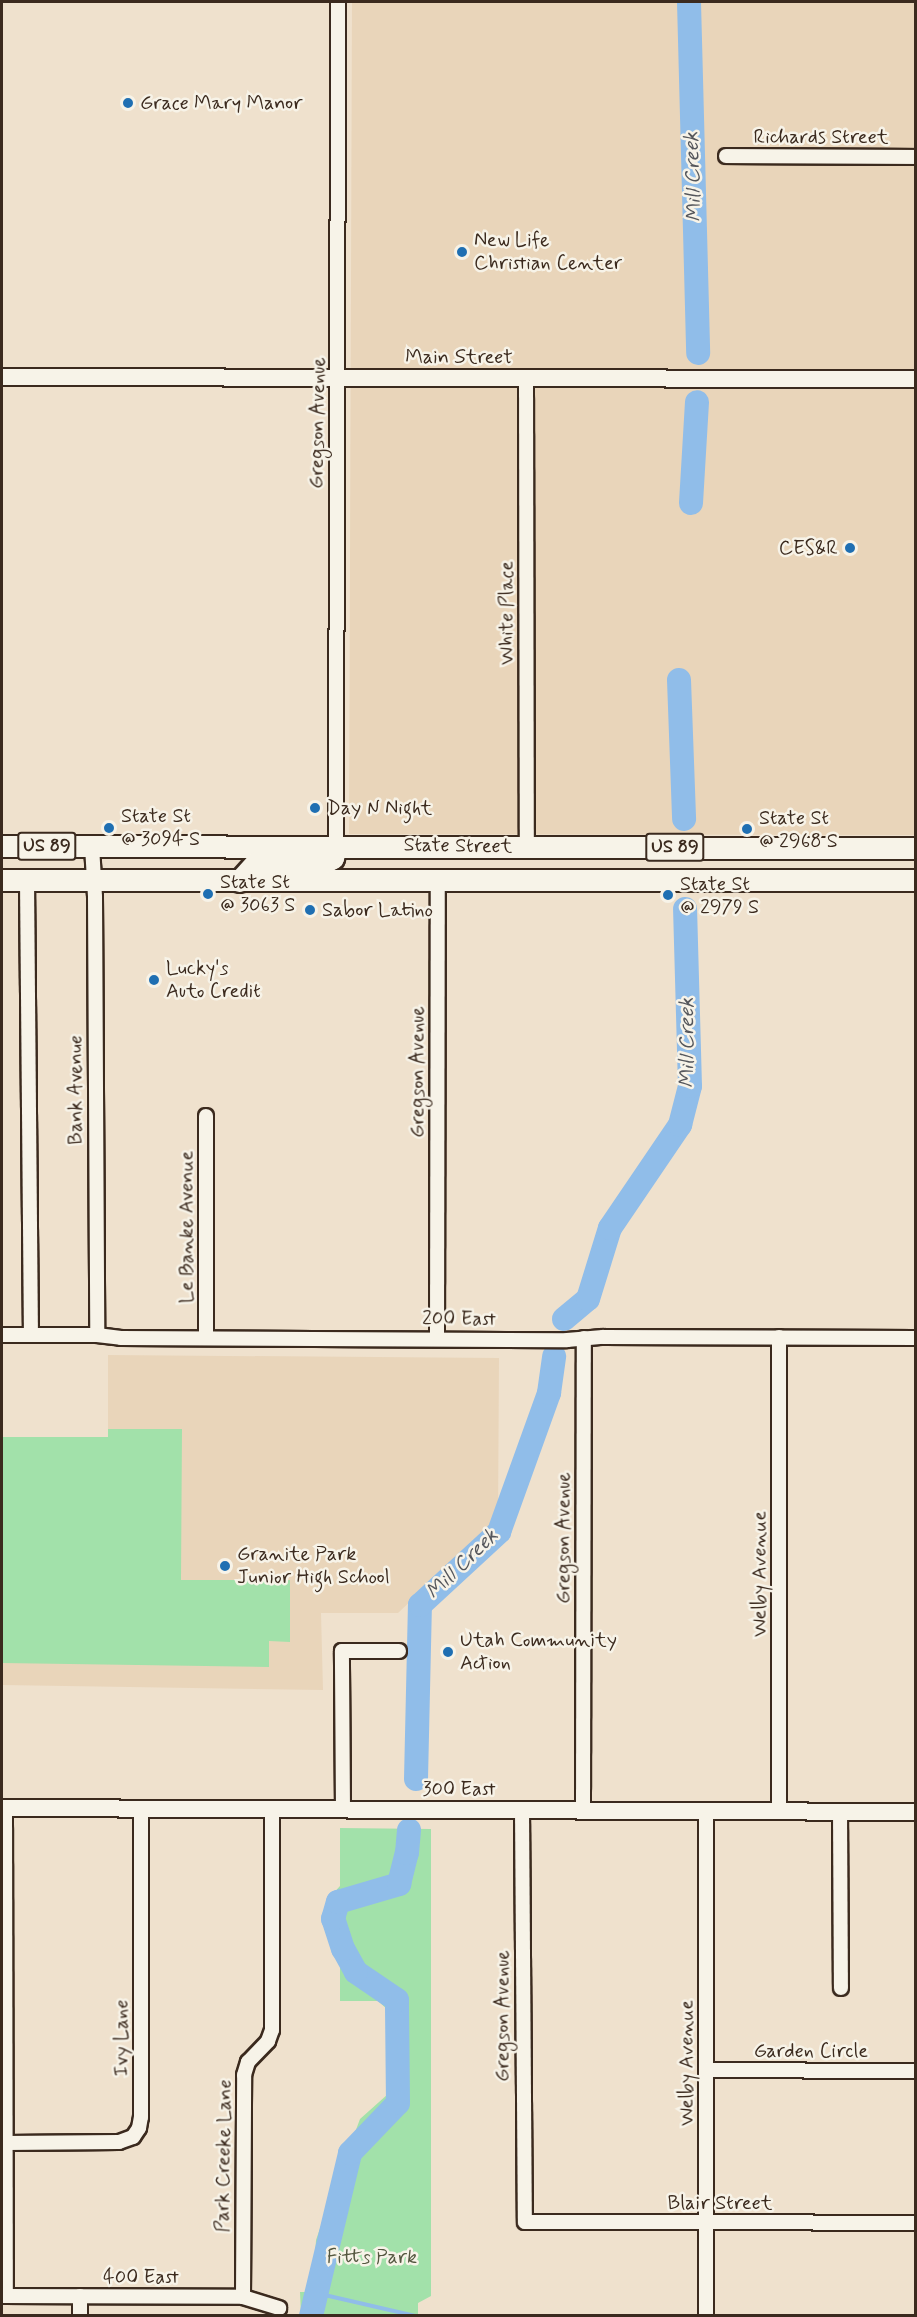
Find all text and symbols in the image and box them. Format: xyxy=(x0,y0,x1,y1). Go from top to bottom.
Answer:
place label: Grace Mary Manor xyxy=(140,91,301,115)
marker: Grace Mary Manor xyxy=(121,96,135,110)
street label: Richards Street xyxy=(754,125,888,149)
water label: Mill Creek xyxy=(679,131,707,223)
place label: New Life Christian Center xyxy=(474,228,618,275)
marker: New Life Christian Center xyxy=(455,245,469,259)
street label: Main Street xyxy=(406,345,512,369)
street label: Gregson Avenue xyxy=(305,354,331,492)
place label: CES&R xyxy=(779,536,838,560)
marker: CES&R xyxy=(843,541,857,555)
street label: White Place xyxy=(495,562,519,664)
place label: Day N Night xyxy=(327,796,433,820)
marker: Day N Night xyxy=(308,801,322,815)
place label: State St @ 3094 S xyxy=(121,804,200,851)
place label: State St @ 2968 S xyxy=(759,806,838,853)
marker: State St @ 3094 S xyxy=(102,821,116,835)
marker: State St @ 2968 S xyxy=(740,822,754,836)
road number: US 89 xyxy=(17,831,77,861)
road number: US 89 xyxy=(645,832,705,862)
street label: State Street xyxy=(403,833,513,859)
place label: State St @ 3063 S xyxy=(220,870,295,917)
place label: State St @ 2979 S xyxy=(680,872,759,919)
marker: State St @ 3063 S xyxy=(201,887,215,901)
marker: State St @ 2979 S xyxy=(661,888,675,902)
place label: Sabor Latino xyxy=(322,898,431,922)
marker: Sabor Latino xyxy=(303,903,317,917)
place label: Lucky's Auto Credit xyxy=(166,957,268,1004)
marker: Lucky's Auto Credit xyxy=(147,973,161,987)
water label: Mill Creek xyxy=(674,998,700,1088)
street label: Gregson Avenue xyxy=(406,1004,430,1140)
street label: Bank Avenue xyxy=(64,1034,88,1146)
street label: Le Banke Avenue xyxy=(175,1153,199,1301)
street label: 200 East xyxy=(422,1306,496,1332)
street label: Gregson Avenue xyxy=(552,1470,576,1606)
street label: Welby Avenue xyxy=(748,1514,772,1634)
water label: Mill Creek xyxy=(421,1523,503,1605)
place label: Granite Park Junior High School xyxy=(237,1542,390,1589)
marker: Granite Park Junior High School xyxy=(218,1559,232,1573)
place label: Utah Community Action xyxy=(460,1628,612,1675)
marker: Utah Community Action xyxy=(441,1645,455,1659)
street label: 300 East xyxy=(422,1777,496,1801)
street label: Gregson Avenue xyxy=(491,1948,515,2084)
street label: Ivy Lane xyxy=(110,1999,134,2077)
street label: Welby Avenue xyxy=(675,2003,699,2123)
street label: Garden Circle xyxy=(754,2039,868,2063)
street label: Park Creeke Lane xyxy=(211,2079,237,2233)
street label: Blair Street xyxy=(668,2191,772,2215)
park label: Fitts Park xyxy=(327,2245,417,2269)
street label: 400 East xyxy=(103,2265,179,2289)

